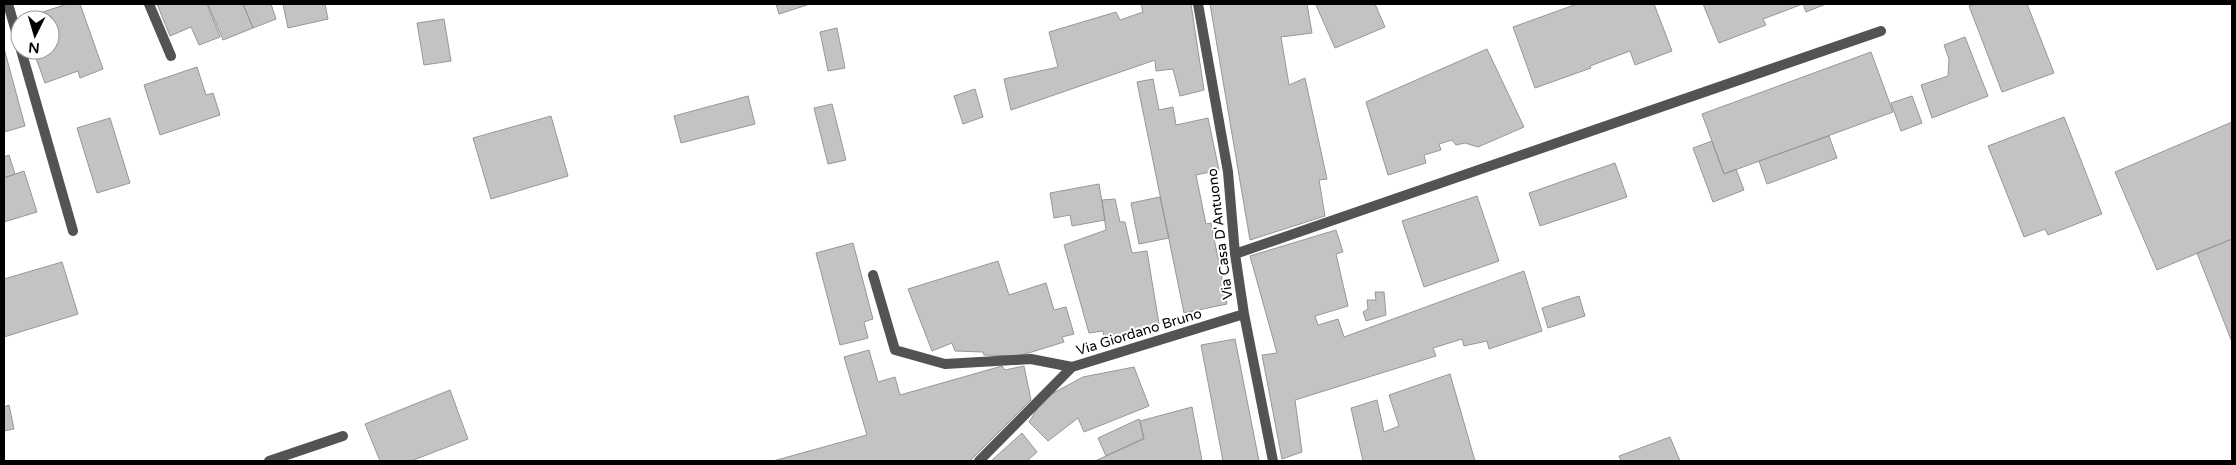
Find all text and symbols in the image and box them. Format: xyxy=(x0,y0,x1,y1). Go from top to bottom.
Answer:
north arrow xyxy=(10,10,60,60)
text: N xyxy=(28,38,40,56)
street label: Via Casa D'Antuono xyxy=(1204,167,1236,301)
street label: Via Giordano Bruno xyxy=(1074,305,1204,359)

